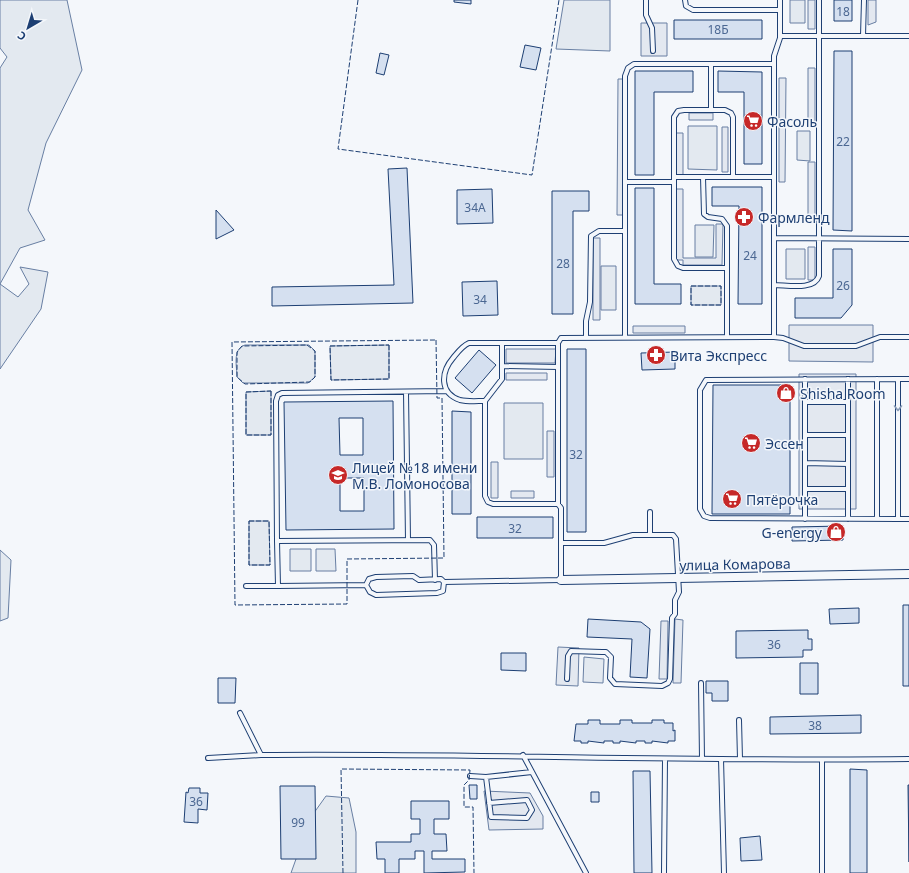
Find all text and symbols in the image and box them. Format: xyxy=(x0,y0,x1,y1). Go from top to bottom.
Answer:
house number: 18 xyxy=(836,3,850,20)
north arrow xyxy=(8,8,48,48)
house number: 18Б xyxy=(707,21,729,38)
text: С xyxy=(14,28,29,44)
supermarket icon: Фасоль xyxy=(742,110,764,132)
place label: Фасоль xyxy=(767,112,817,131)
house number: 22 xyxy=(836,133,850,150)
house number: 34А xyxy=(464,199,486,216)
pharmacy icon: Фармленд xyxy=(733,206,755,228)
place label: Фармленд xyxy=(758,208,830,227)
house number: 24 xyxy=(743,247,757,264)
house number: 28 xyxy=(556,255,570,272)
house number: 26 xyxy=(836,277,850,294)
house number: 34 xyxy=(473,291,487,308)
pharmacy icon: Вита Экспресс xyxy=(645,344,667,366)
place label: Вита Экспресс xyxy=(670,346,767,365)
shop icon: Shisha Room xyxy=(775,382,797,404)
place label: Shisha Room xyxy=(800,384,886,403)
one-way arrow xyxy=(894,405,902,411)
supermarket icon: Эссен xyxy=(740,432,762,454)
place label: Эссен xyxy=(765,434,804,453)
house number: 32 xyxy=(569,446,583,463)
place label: Лицей №18 имени М.В. Ломоносова xyxy=(352,458,477,493)
school or university icon: Лицей №18 имени М.В. Ломоносова xyxy=(327,464,349,486)
supermarket icon: Пятёрочка xyxy=(721,488,743,510)
place label: Пятёрочка xyxy=(746,490,818,509)
house number: 32 xyxy=(508,520,522,537)
shop icon: G-energy xyxy=(825,521,847,543)
place label: G-energy xyxy=(761,523,823,542)
street label: улица Комарова xyxy=(679,554,791,574)
house number: 36 xyxy=(767,636,781,653)
house number: 38 xyxy=(808,717,822,734)
house number: 36 xyxy=(189,793,203,810)
house number: 99 xyxy=(291,814,305,831)

